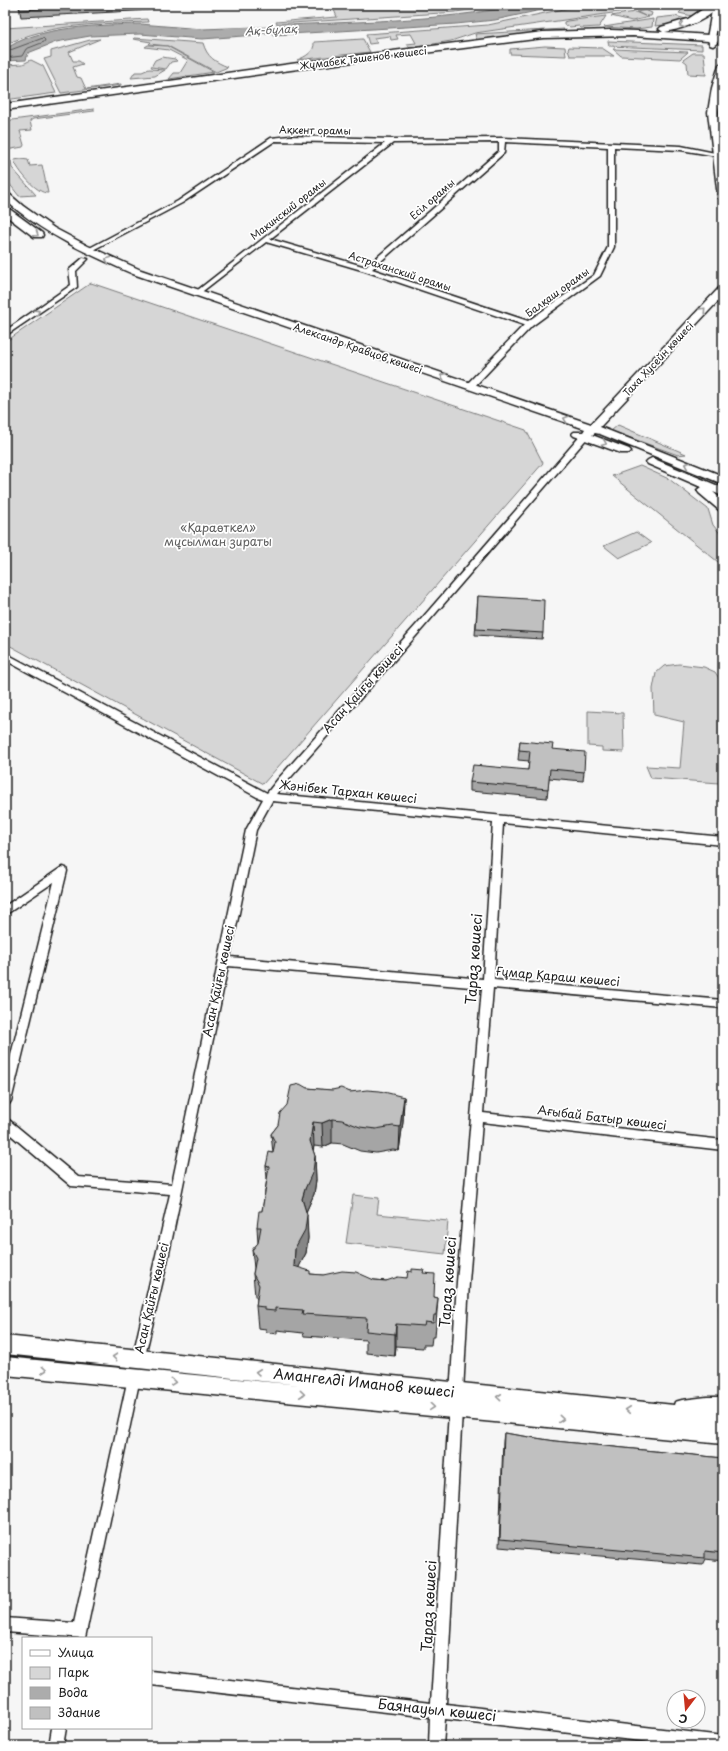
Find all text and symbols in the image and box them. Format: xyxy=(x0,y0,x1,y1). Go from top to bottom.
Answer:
water label: Ақ-бұлақ xyxy=(244,20,299,39)
one-way arrow xyxy=(679,20,686,29)
street label: Жұмабек Тәшенов көшесі xyxy=(298,42,427,73)
street label: Ақкент орамы xyxy=(279,121,351,138)
street label: Макинский орамы xyxy=(247,174,329,243)
street label: Есіл орамы xyxy=(406,175,458,222)
one-way arrow xyxy=(32,229,39,237)
street label: Астраханский орамы xyxy=(347,247,453,294)
one-way arrow xyxy=(105,256,112,264)
street label: Балқаш орамы xyxy=(522,263,592,320)
one-way arrow xyxy=(699,307,706,315)
one-way arrow xyxy=(33,309,40,317)
street label: Александр Кравцов көшесі xyxy=(292,318,425,377)
street label: Таха Хусейн көшесі xyxy=(619,318,697,400)
one-way arrow xyxy=(439,373,446,381)
one-way arrow xyxy=(562,415,569,423)
one-way arrow xyxy=(600,439,607,447)
one-way arrow xyxy=(684,461,691,469)
park label: «Қараөткел» мұсылман зираты xyxy=(164,518,272,550)
street label: Асан Қайғы көшесі xyxy=(318,640,407,737)
street label: Жәнібек Тархан көшесі xyxy=(278,775,418,807)
street label: Тараз көшесі xyxy=(460,913,487,1005)
street label: Асан Қайғы көшесі xyxy=(197,923,239,1038)
street label: Ғұмар Қараш көшесі xyxy=(495,962,621,990)
street label: Ағыбай Батыр көшесі xyxy=(537,1100,668,1134)
street label: Тараз көшесі xyxy=(434,1236,461,1328)
street label: Асан Қайғы көшесі xyxy=(129,1240,173,1355)
one-way arrow xyxy=(112,1353,118,1362)
street label: Амангелді Иманов көшесі xyxy=(272,1363,456,1402)
one-way arrow xyxy=(41,1365,47,1374)
one-way arrow xyxy=(255,1368,261,1377)
one-way arrow xyxy=(170,1377,176,1386)
one-way arrow xyxy=(299,1390,305,1399)
one-way arrow xyxy=(496,1393,502,1402)
one-way arrow xyxy=(429,1402,435,1411)
one-way arrow xyxy=(625,1406,631,1415)
one-way arrow xyxy=(558,1414,564,1423)
street label: Тараз көшесі xyxy=(416,1560,441,1652)
legend xyxy=(22,1637,152,1729)
text: Улица xyxy=(58,1643,94,1661)
text: Парк xyxy=(58,1663,90,1681)
text: Вода xyxy=(58,1683,88,1701)
north arrow xyxy=(666,1689,706,1729)
street label: Баянауыл көшесі xyxy=(377,1693,497,1726)
text: Здание xyxy=(58,1703,100,1721)
text: С xyxy=(677,1710,689,1728)

